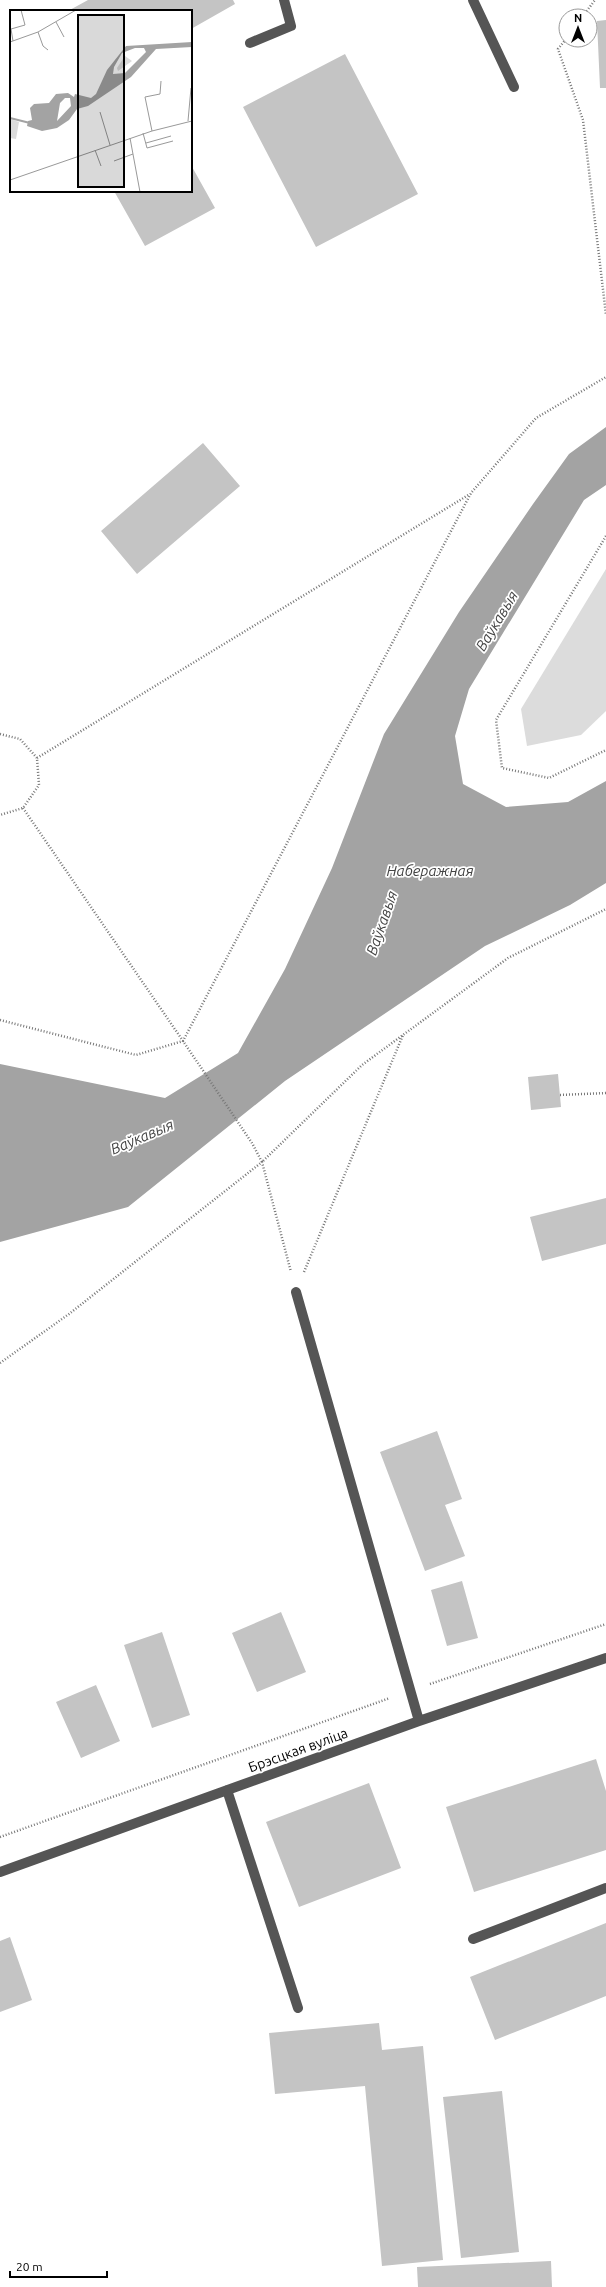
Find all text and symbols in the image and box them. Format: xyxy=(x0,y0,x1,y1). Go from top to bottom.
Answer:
north arrow xyxy=(558,8,598,48)
inset map xyxy=(10,10,192,192)
text: N xyxy=(574,12,582,24)
water label: Ваўкавыя xyxy=(472,588,521,654)
water label: Наберажная xyxy=(386,862,474,879)
water label: Ваўкавыя xyxy=(363,888,401,957)
water label: Ваўкавыя xyxy=(108,1116,176,1157)
street label: Брэсцкая вуліца xyxy=(246,1725,350,1775)
scale bar xyxy=(10,2253,107,2279)
text: 20 m xyxy=(16,2260,43,2273)

